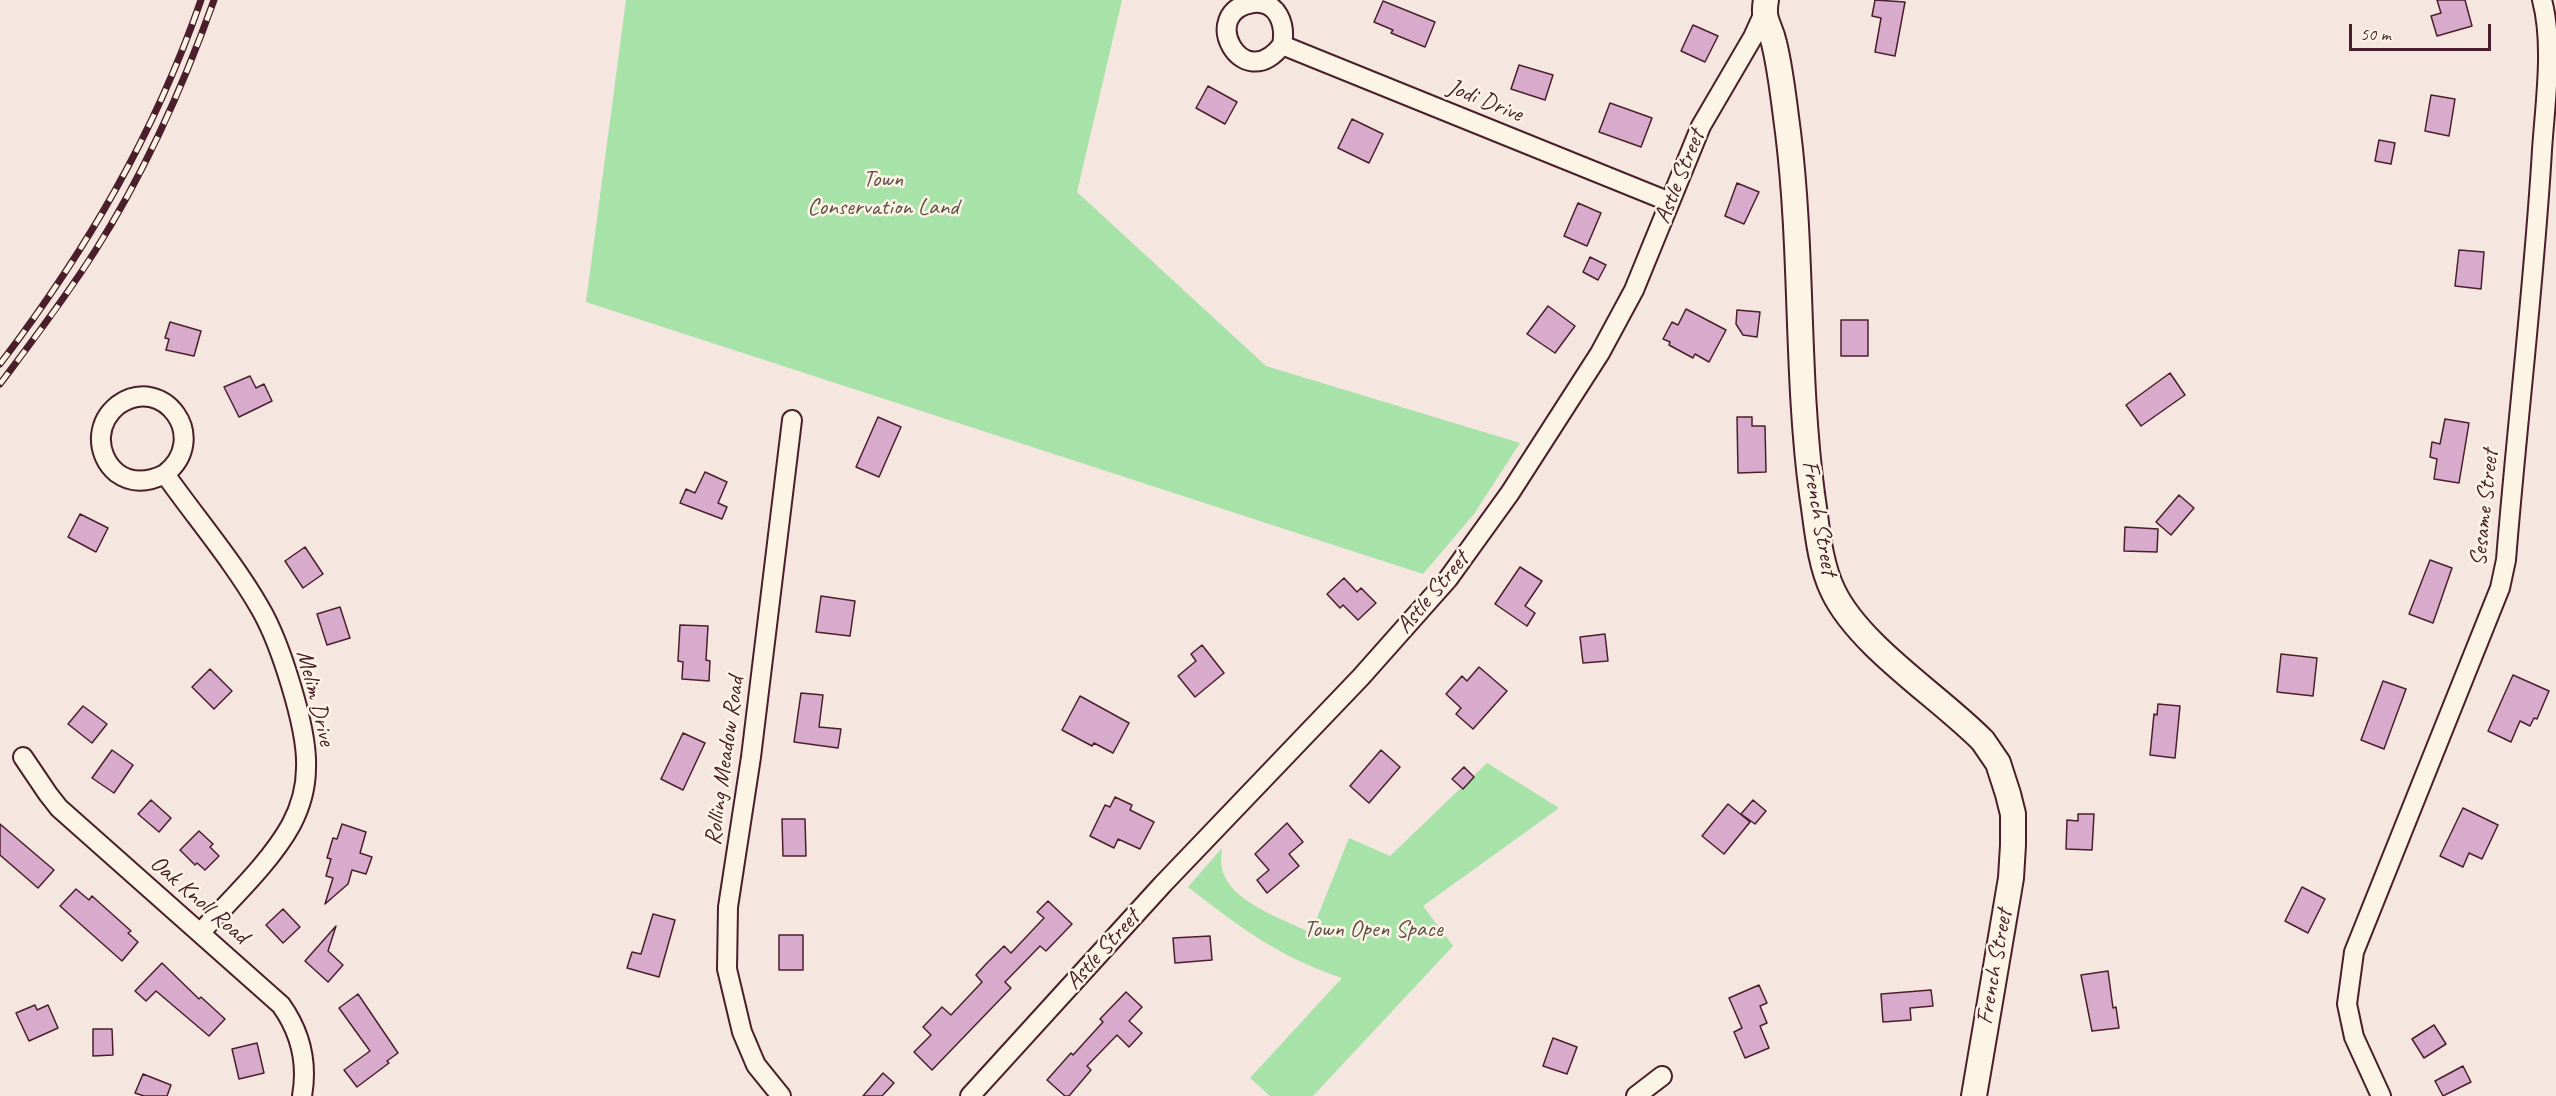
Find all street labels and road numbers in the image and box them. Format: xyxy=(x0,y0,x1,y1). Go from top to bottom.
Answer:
street label: Jodi Drive xyxy=(1443,73,1527,129)
street label: Astle Street xyxy=(1648,126,1712,228)
street label: Sesame Street xyxy=(2465,448,2505,568)
street label: French Street xyxy=(1795,458,1843,578)
street label: Astle Street xyxy=(1391,546,1475,640)
street label: Melim Drive xyxy=(289,647,341,749)
street label: Rolling Meadow Road xyxy=(699,675,751,847)
street label: Oak Knoll Road xyxy=(144,849,254,951)
street label: Astle Street xyxy=(1060,904,1146,996)
street label: French Street xyxy=(1971,907,2019,1027)

